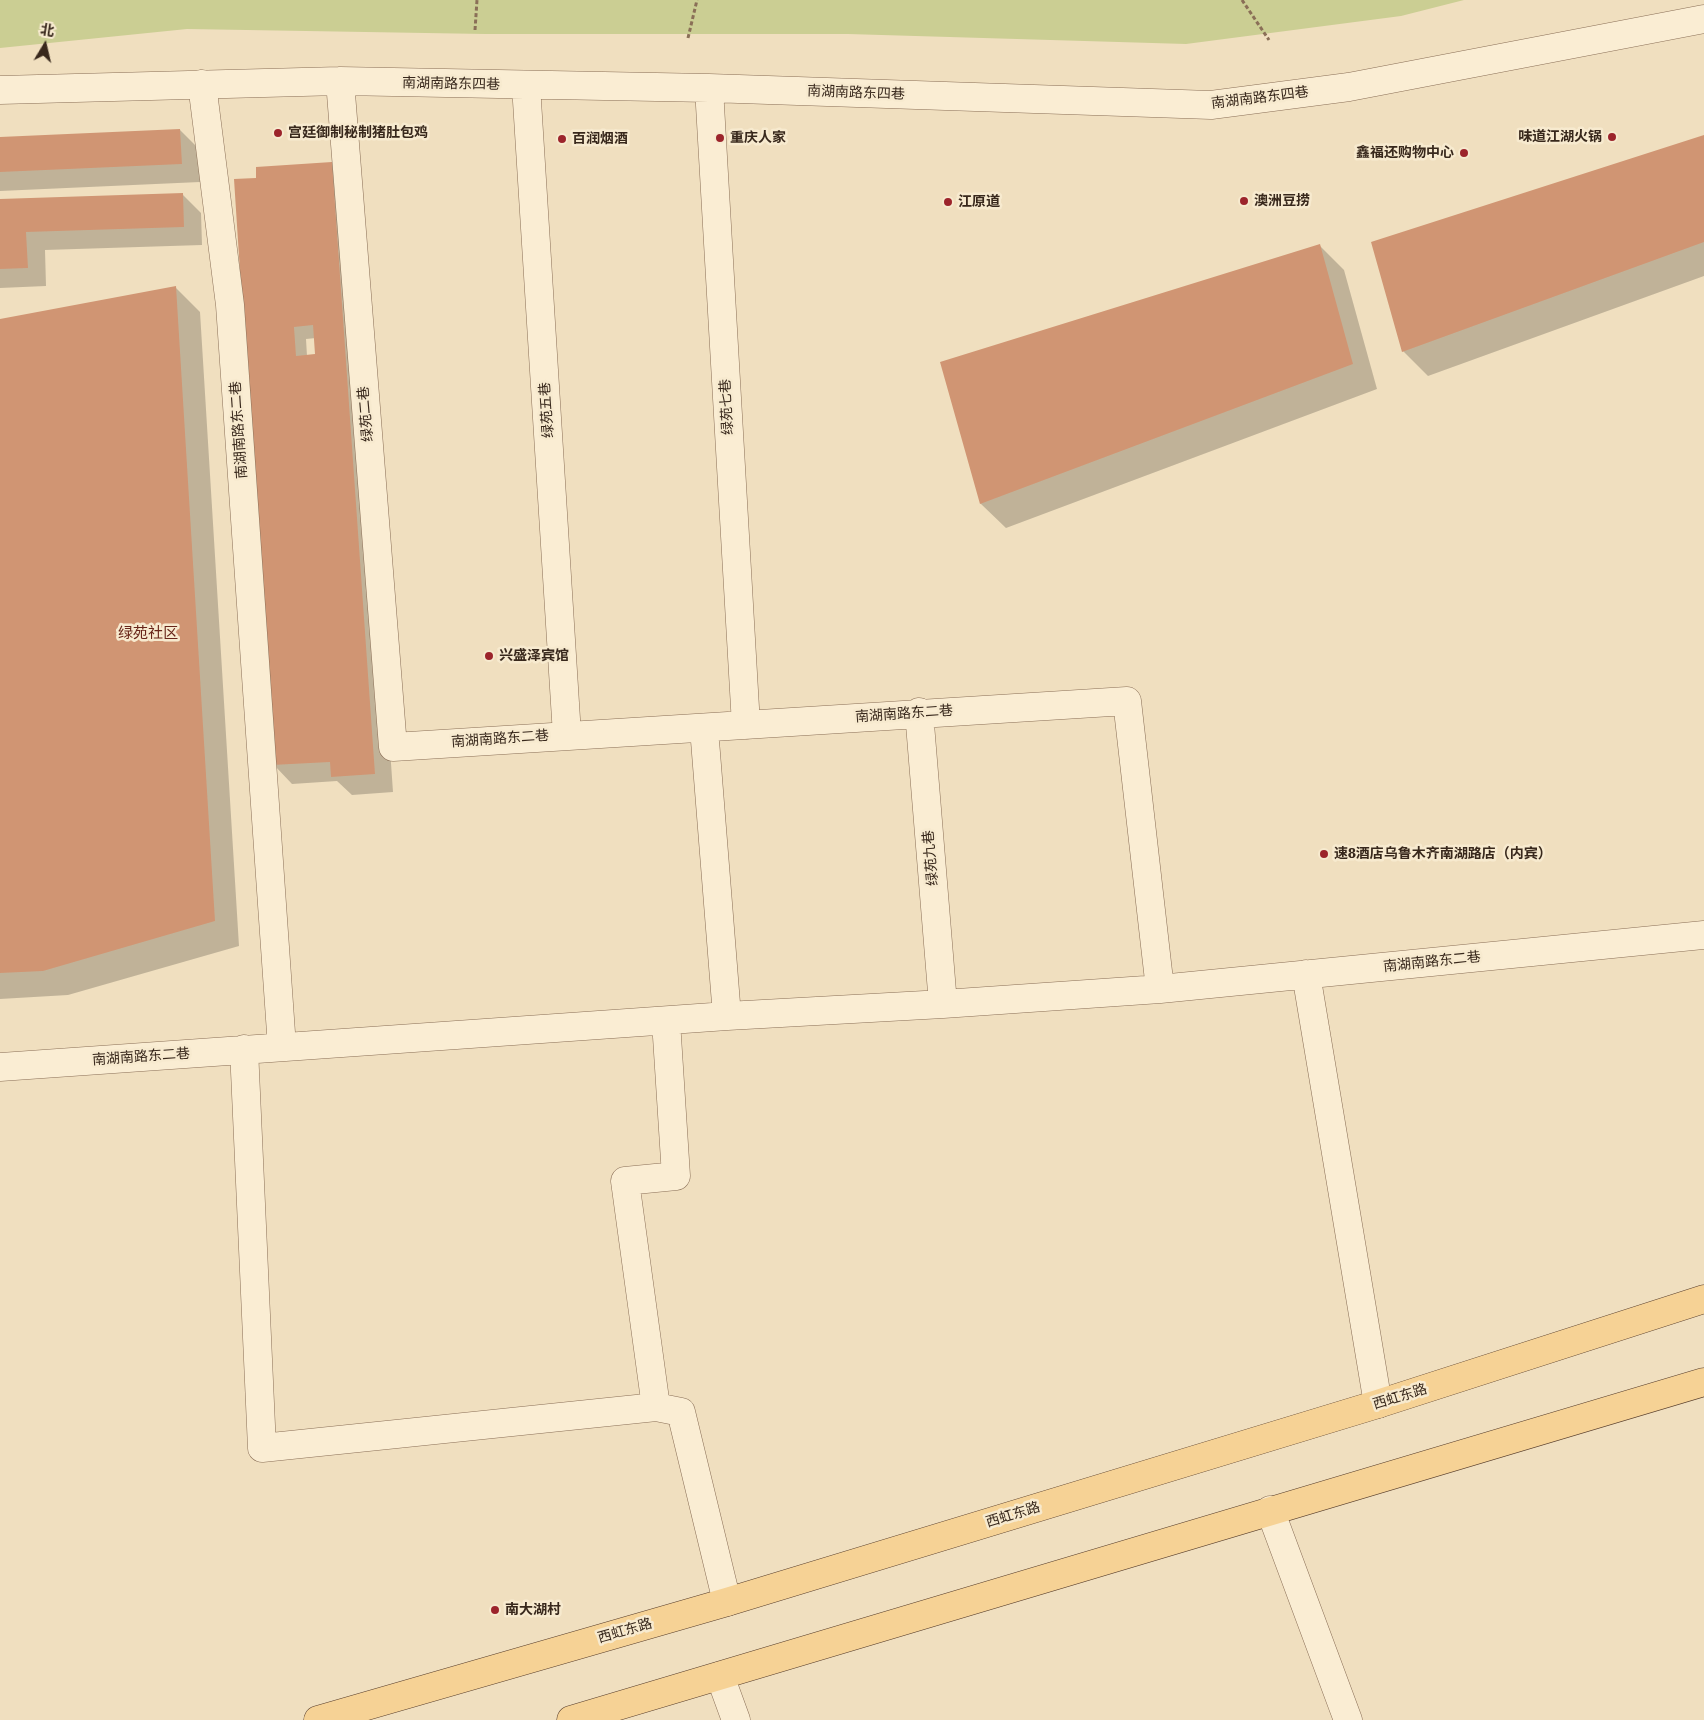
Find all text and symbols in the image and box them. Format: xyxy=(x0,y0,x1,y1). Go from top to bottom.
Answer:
north arrow xyxy=(20,20,70,70)
text: 北 xyxy=(39,21,56,39)
street label: 南湖南路东四巷 xyxy=(402,75,500,93)
street label: 南湖南路东四巷 xyxy=(807,83,905,103)
street label: 南湖南路东四巷 xyxy=(1210,84,1310,112)
place label: 宫廷御制秘制猪肚包鸡 xyxy=(288,125,428,141)
marker: 宫廷御制秘制猪肚包鸡 xyxy=(272,127,284,139)
place label: 味道江湖火锅 xyxy=(1518,129,1602,145)
place label: 重庆人家 xyxy=(730,130,786,146)
place label: 百润烟酒 xyxy=(572,131,628,147)
marker: 味道江湖火锅 xyxy=(1606,131,1618,143)
marker: 重庆人家 xyxy=(714,132,726,144)
marker: 百润烟酒 xyxy=(556,133,568,145)
place label: 鑫福还购物中心 xyxy=(1356,145,1454,161)
marker: 鑫福还购物中心 xyxy=(1458,147,1470,159)
place label: 澳洲豆捞 xyxy=(1254,193,1310,209)
place label: 江原道 xyxy=(958,194,1000,210)
marker: 澳洲豆捞 xyxy=(1238,195,1250,207)
marker: 江原道 xyxy=(942,196,954,208)
street label: 绿苑七巷 xyxy=(717,379,737,435)
street label: 南湖南路东二巷 xyxy=(227,381,251,479)
street label: 绿苑五巷 xyxy=(537,381,557,439)
street label: 绿苑二巷 xyxy=(355,385,377,443)
district label: 绿苑社区 xyxy=(118,625,178,643)
place label: 兴盛泽宾馆 xyxy=(499,648,569,664)
marker: 兴盛泽宾馆 xyxy=(483,650,495,662)
street label: 南湖南路东二巷 xyxy=(855,702,953,726)
street label: 南湖南路东二巷 xyxy=(451,727,549,751)
street label: 绿苑九巷 xyxy=(920,829,942,887)
place label: 速8酒店乌鲁木齐南湖路店（内宾） xyxy=(1334,846,1552,862)
marker: 速8酒店乌鲁木齐南湖路店（内宾） xyxy=(1318,848,1330,860)
street label: 南湖南路东二巷 xyxy=(1382,949,1482,975)
street label: 南湖南路东二巷 xyxy=(92,1045,190,1069)
street label: 西虹东路 xyxy=(1371,1381,1429,1413)
street label: 西虹东路 xyxy=(984,1499,1042,1531)
place label: 南大湖村 xyxy=(505,1602,561,1618)
marker: 南大湖村 xyxy=(489,1604,501,1616)
street label: 西虹东路 xyxy=(596,1615,654,1647)

